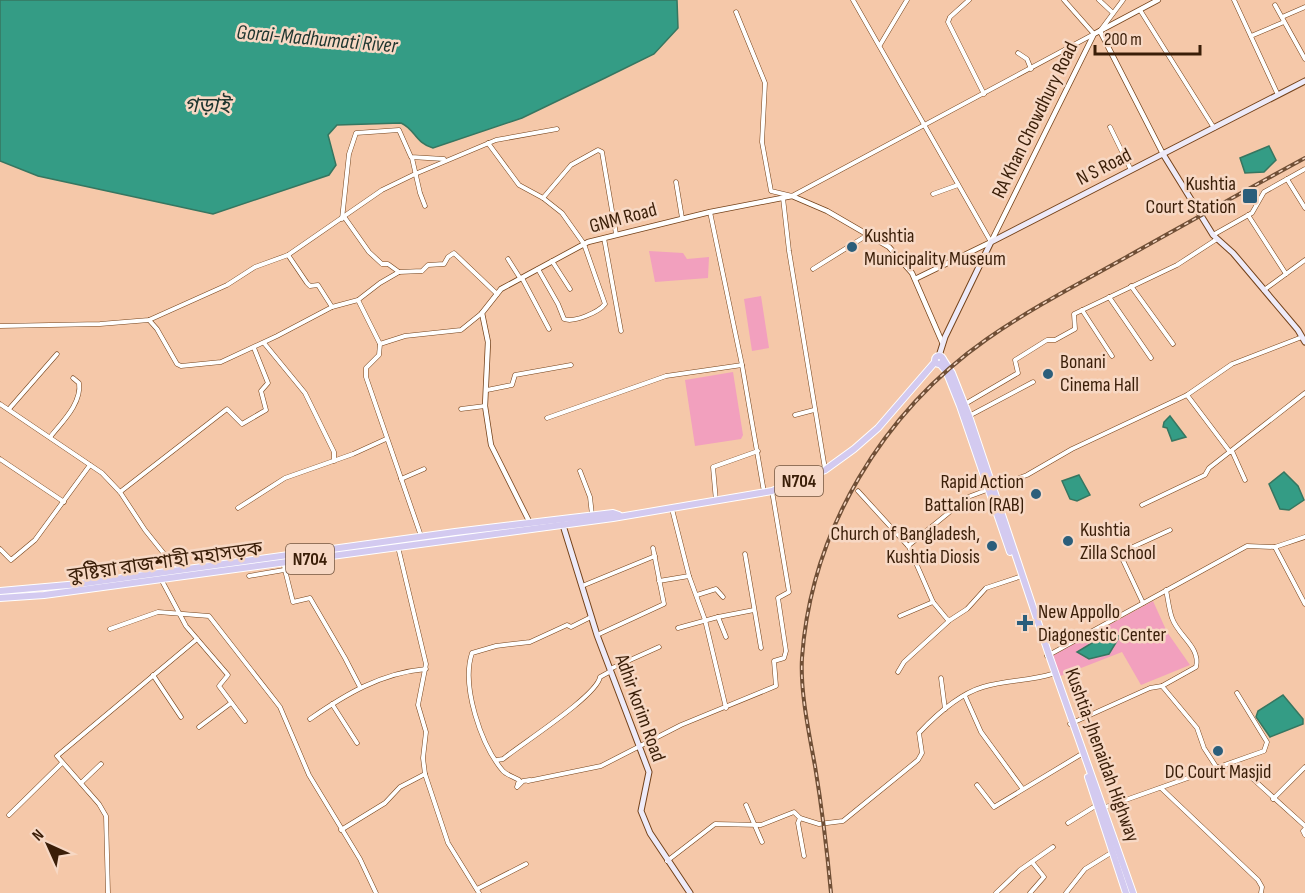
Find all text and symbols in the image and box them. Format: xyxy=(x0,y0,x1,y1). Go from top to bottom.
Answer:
scale bar xyxy=(1095,18,1200,56)
water label: Gorai-Madhumati River xyxy=(236,20,400,59)
text: 200 m xyxy=(1104,29,1142,50)
street label: RA Khan Chowdhury Road xyxy=(987,38,1083,202)
water label: গড়াই xyxy=(184,92,233,118)
street label: N S Road xyxy=(1073,143,1135,191)
place label: Kushtia Court Station xyxy=(1146,172,1236,219)
marker: Kushtia Court Station xyxy=(1241,187,1259,205)
street label: GNM Road xyxy=(587,198,659,238)
place label: Kushtia Municipality Museum xyxy=(864,224,1006,271)
marker: Kushtia Municipality Museum xyxy=(845,240,859,254)
place label: Bonani Cinema Hall xyxy=(1060,350,1139,397)
marker: Bonani Cinema Hall xyxy=(1041,367,1055,381)
road number: N704 xyxy=(775,466,823,496)
place label: Rapid Action Battalion (RAB) xyxy=(924,470,1024,517)
marker: Rapid Action Battalion (RAB) xyxy=(1029,487,1043,501)
place label: Kushtia Zilla School xyxy=(1080,518,1156,565)
place label: Church of Bangladesh, Kushtia Diosis xyxy=(830,522,980,569)
marker: Kushtia Zilla School xyxy=(1061,534,1075,548)
street label: কুষ্টিয়া রাজশাহী মহাসড়ক xyxy=(65,535,265,588)
marker: Church of Bangladesh, Kushtia Diosis xyxy=(985,539,999,553)
road number: N704 xyxy=(286,544,334,574)
place label: New Appollo Diagonestic Center xyxy=(1038,600,1166,647)
marker: New Appollo Diagonestic Center xyxy=(1016,614,1034,632)
street label: Adhir korim Road xyxy=(609,650,670,765)
street label: Kushtia-Jhenaidah Highway xyxy=(1059,665,1145,846)
marker: DC Court Masjid xyxy=(1211,744,1225,758)
place label: DC Court Masjid xyxy=(1165,760,1271,784)
north arrow xyxy=(18,815,78,875)
text: N xyxy=(29,826,48,845)

